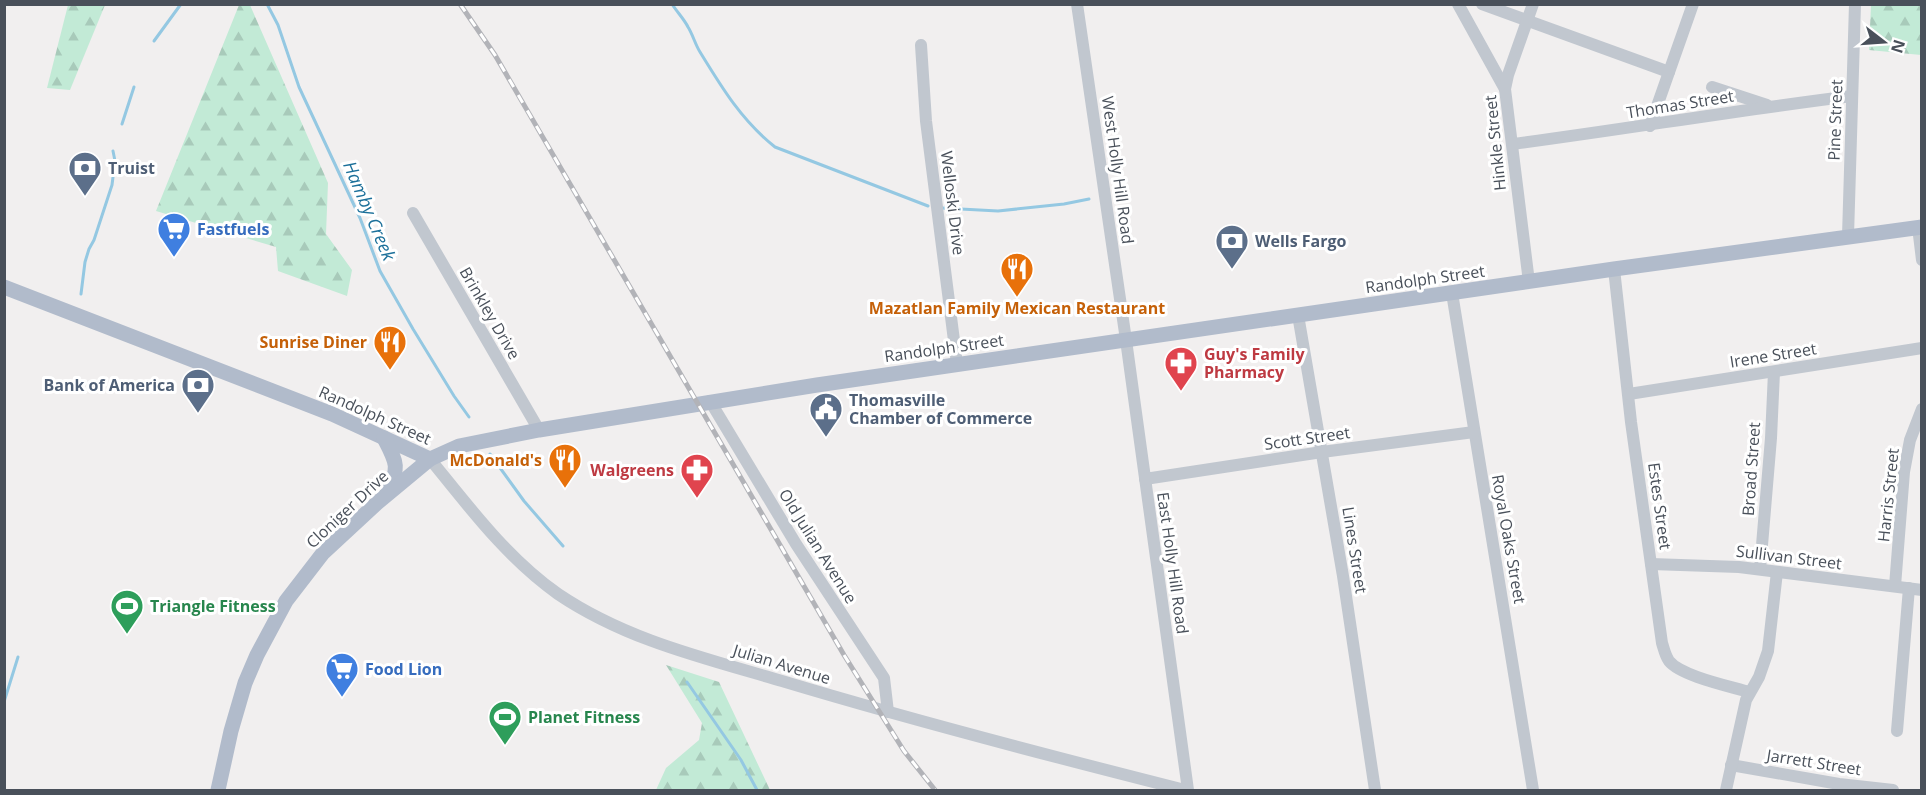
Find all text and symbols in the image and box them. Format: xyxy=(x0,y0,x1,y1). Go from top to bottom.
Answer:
north arrow xyxy=(1854,12,1914,72)
text: N xyxy=(1886,37,1911,56)
street label: Pine Street xyxy=(1823,79,1847,161)
street label: Thomas Street xyxy=(1625,85,1736,123)
street label: Hinkle Street xyxy=(1479,94,1511,192)
street label: West Holly Hill Road xyxy=(1097,95,1139,245)
bank icon: Truist xyxy=(67,150,103,197)
street label: Welloski Drive xyxy=(936,150,970,256)
place label: Truist xyxy=(108,157,155,179)
water label: Hamby Creek xyxy=(338,157,402,265)
supermarket icon: Fastfuels xyxy=(156,211,192,258)
place label: Fastfuels xyxy=(197,218,269,240)
bank icon: Wells Fargo xyxy=(1214,223,1250,270)
place label: Wells Fargo xyxy=(1255,230,1347,252)
restaurant icon: Mazatlan Family Mexican Restaurant xyxy=(999,251,1035,298)
street label: Randolph Street xyxy=(1364,260,1486,298)
street label: Brinkley Drive xyxy=(455,263,525,363)
place label: Mazatlan Family Mexican Restaurant xyxy=(869,297,1165,319)
restaurant icon: Sunrise Diner xyxy=(372,324,408,371)
street label: Randolph Street xyxy=(883,329,1005,367)
place label: Sunrise Diner xyxy=(259,331,367,353)
street label: Irene Street xyxy=(1728,337,1818,373)
place label: Guy's Family Pharmacy xyxy=(1204,343,1305,383)
pharmacy icon: Guy's Family Pharmacy xyxy=(1163,345,1199,392)
bank icon: Bank of America xyxy=(180,367,216,414)
place label: Bank of America xyxy=(43,374,175,396)
street label: Randolph Street xyxy=(315,380,435,450)
place label: Thomasville Chamber of Commerce xyxy=(849,389,1032,429)
public building icon: Thomasville Chamber of Commerce xyxy=(808,391,844,438)
street label: Scott Street xyxy=(1263,421,1352,455)
street label: Broad Street xyxy=(1737,421,1765,517)
restaurant icon: McDonald's xyxy=(547,442,583,489)
street label: Harris Street xyxy=(1872,447,1904,543)
place label: McDonald's xyxy=(450,449,542,471)
pharmacy icon: Walgreens xyxy=(679,452,715,499)
place label: Walgreens xyxy=(590,459,674,481)
street label: Estes Street xyxy=(1643,461,1677,551)
street label: Cloniger Drive xyxy=(301,465,393,553)
street label: Royal Oaks Street xyxy=(1487,473,1531,606)
street label: Old Julian Avenue xyxy=(774,485,862,607)
street label: East Holly Hill Road xyxy=(1152,491,1194,635)
street label: Lines Street xyxy=(1337,505,1373,595)
street label: Sullivan Street xyxy=(1735,540,1843,574)
sports icon: Triangle Fitness xyxy=(109,588,145,635)
place label: Triangle Fitness xyxy=(150,595,276,617)
street label: Julian Avenue xyxy=(729,638,833,689)
supermarket icon: Food Lion xyxy=(324,651,360,698)
place label: Food Lion xyxy=(365,658,442,680)
sports icon: Planet Fitness xyxy=(487,699,523,746)
place label: Planet Fitness xyxy=(528,706,640,728)
street label: Jarrett Street xyxy=(1763,743,1863,780)

